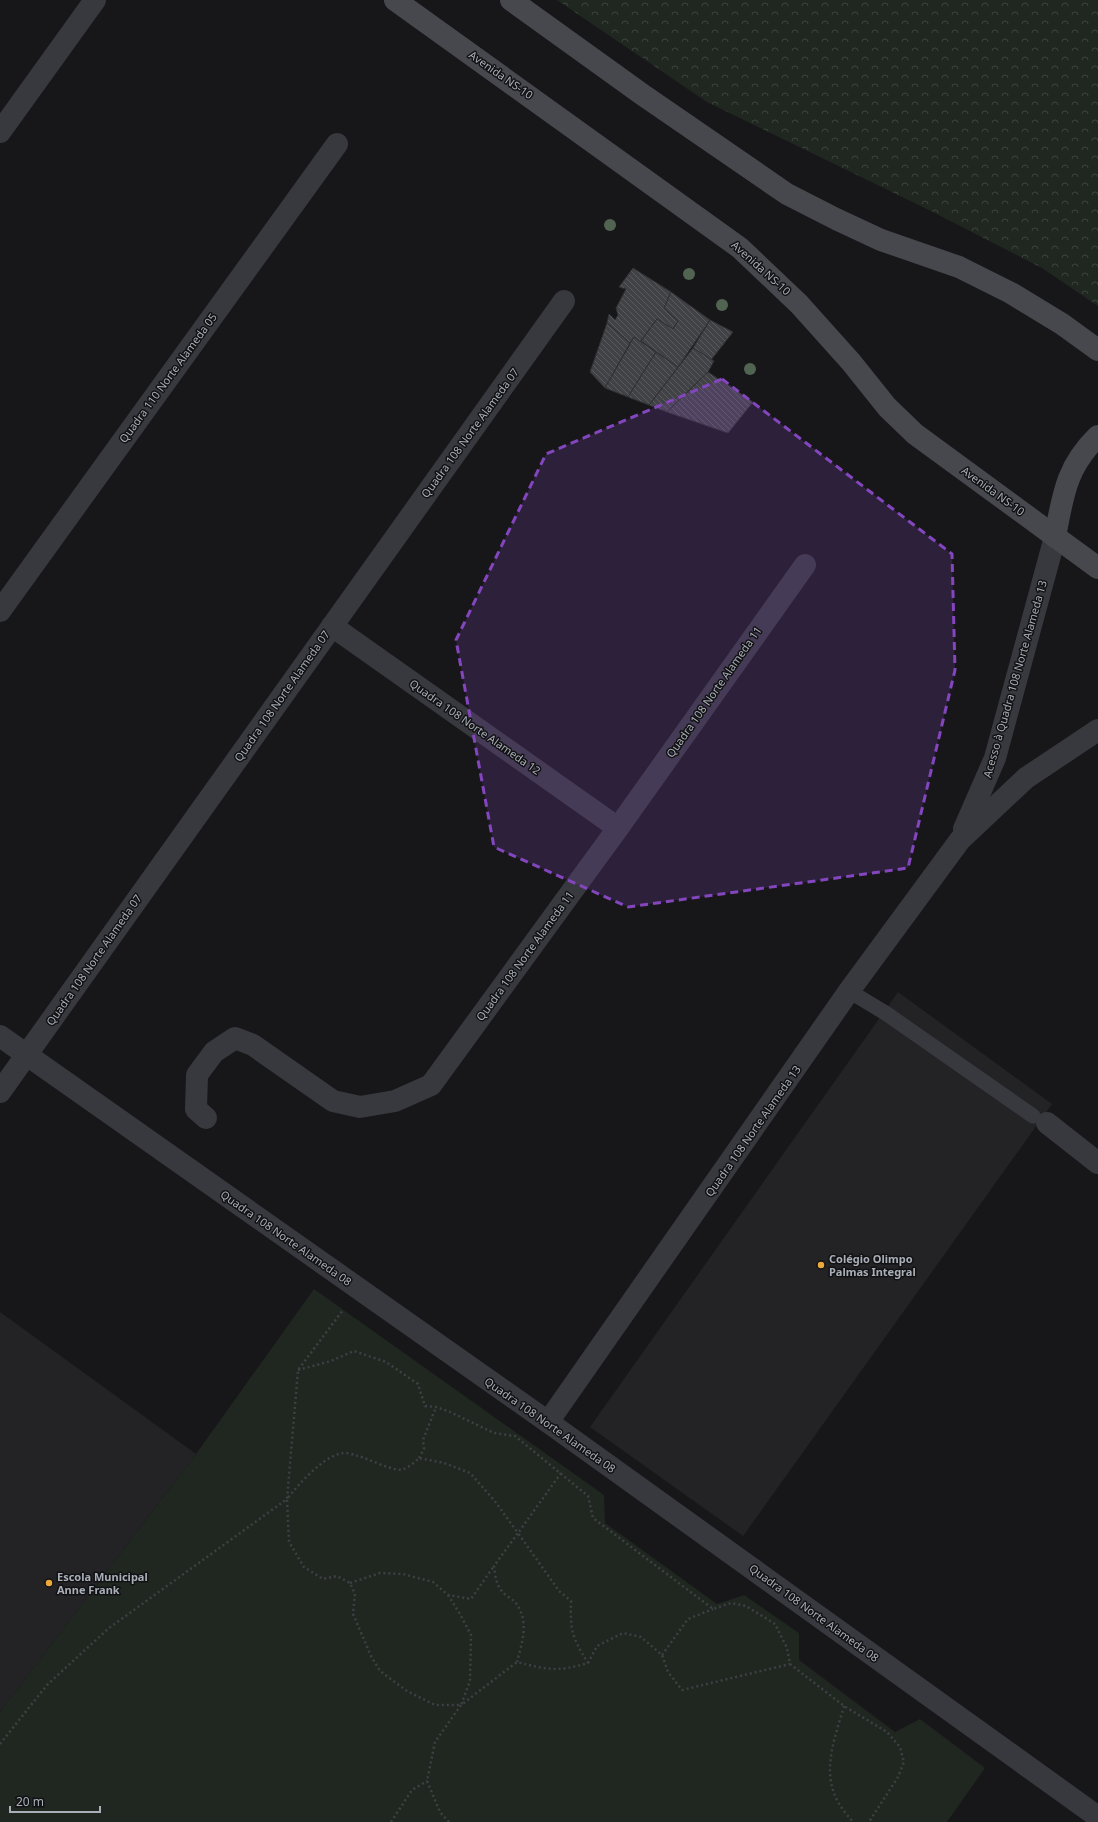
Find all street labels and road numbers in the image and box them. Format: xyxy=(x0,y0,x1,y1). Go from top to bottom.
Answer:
street label: Avenida NS-10 xyxy=(466,47,536,102)
street label: Avenida NS-10 xyxy=(729,237,794,298)
street label: Quadra 110 Norte Alameda 05 xyxy=(115,310,220,446)
street label: Quadra 108 Norte Alameda 07 xyxy=(417,365,522,501)
street label: Avenida NS-10 xyxy=(959,463,1028,519)
street label: Acesso à Quadra 108 Norte Alameda 13 xyxy=(979,578,1050,779)
street label: Quadra 108 Norte Alameda 11 xyxy=(662,623,765,760)
street label: Quadra 108 Norte Alameda 07 xyxy=(230,627,333,764)
street label: Quadra 108 Norte Alameda 12 xyxy=(407,675,544,778)
street label: Quadra 108 Norte Alameda 11 xyxy=(472,888,577,1024)
street label: Quadra 108 Norte Alameda 07 xyxy=(42,891,145,1028)
street label: Quadra 108 Norte Alameda 13 xyxy=(701,1062,804,1199)
street label: Quadra 108 Norte Alameda 08 xyxy=(218,1186,355,1289)
street label: Quadra 108 Norte Alameda 08 xyxy=(482,1373,619,1476)
street label: Quadra 108 Norte Alameda 08 xyxy=(746,1560,882,1665)

